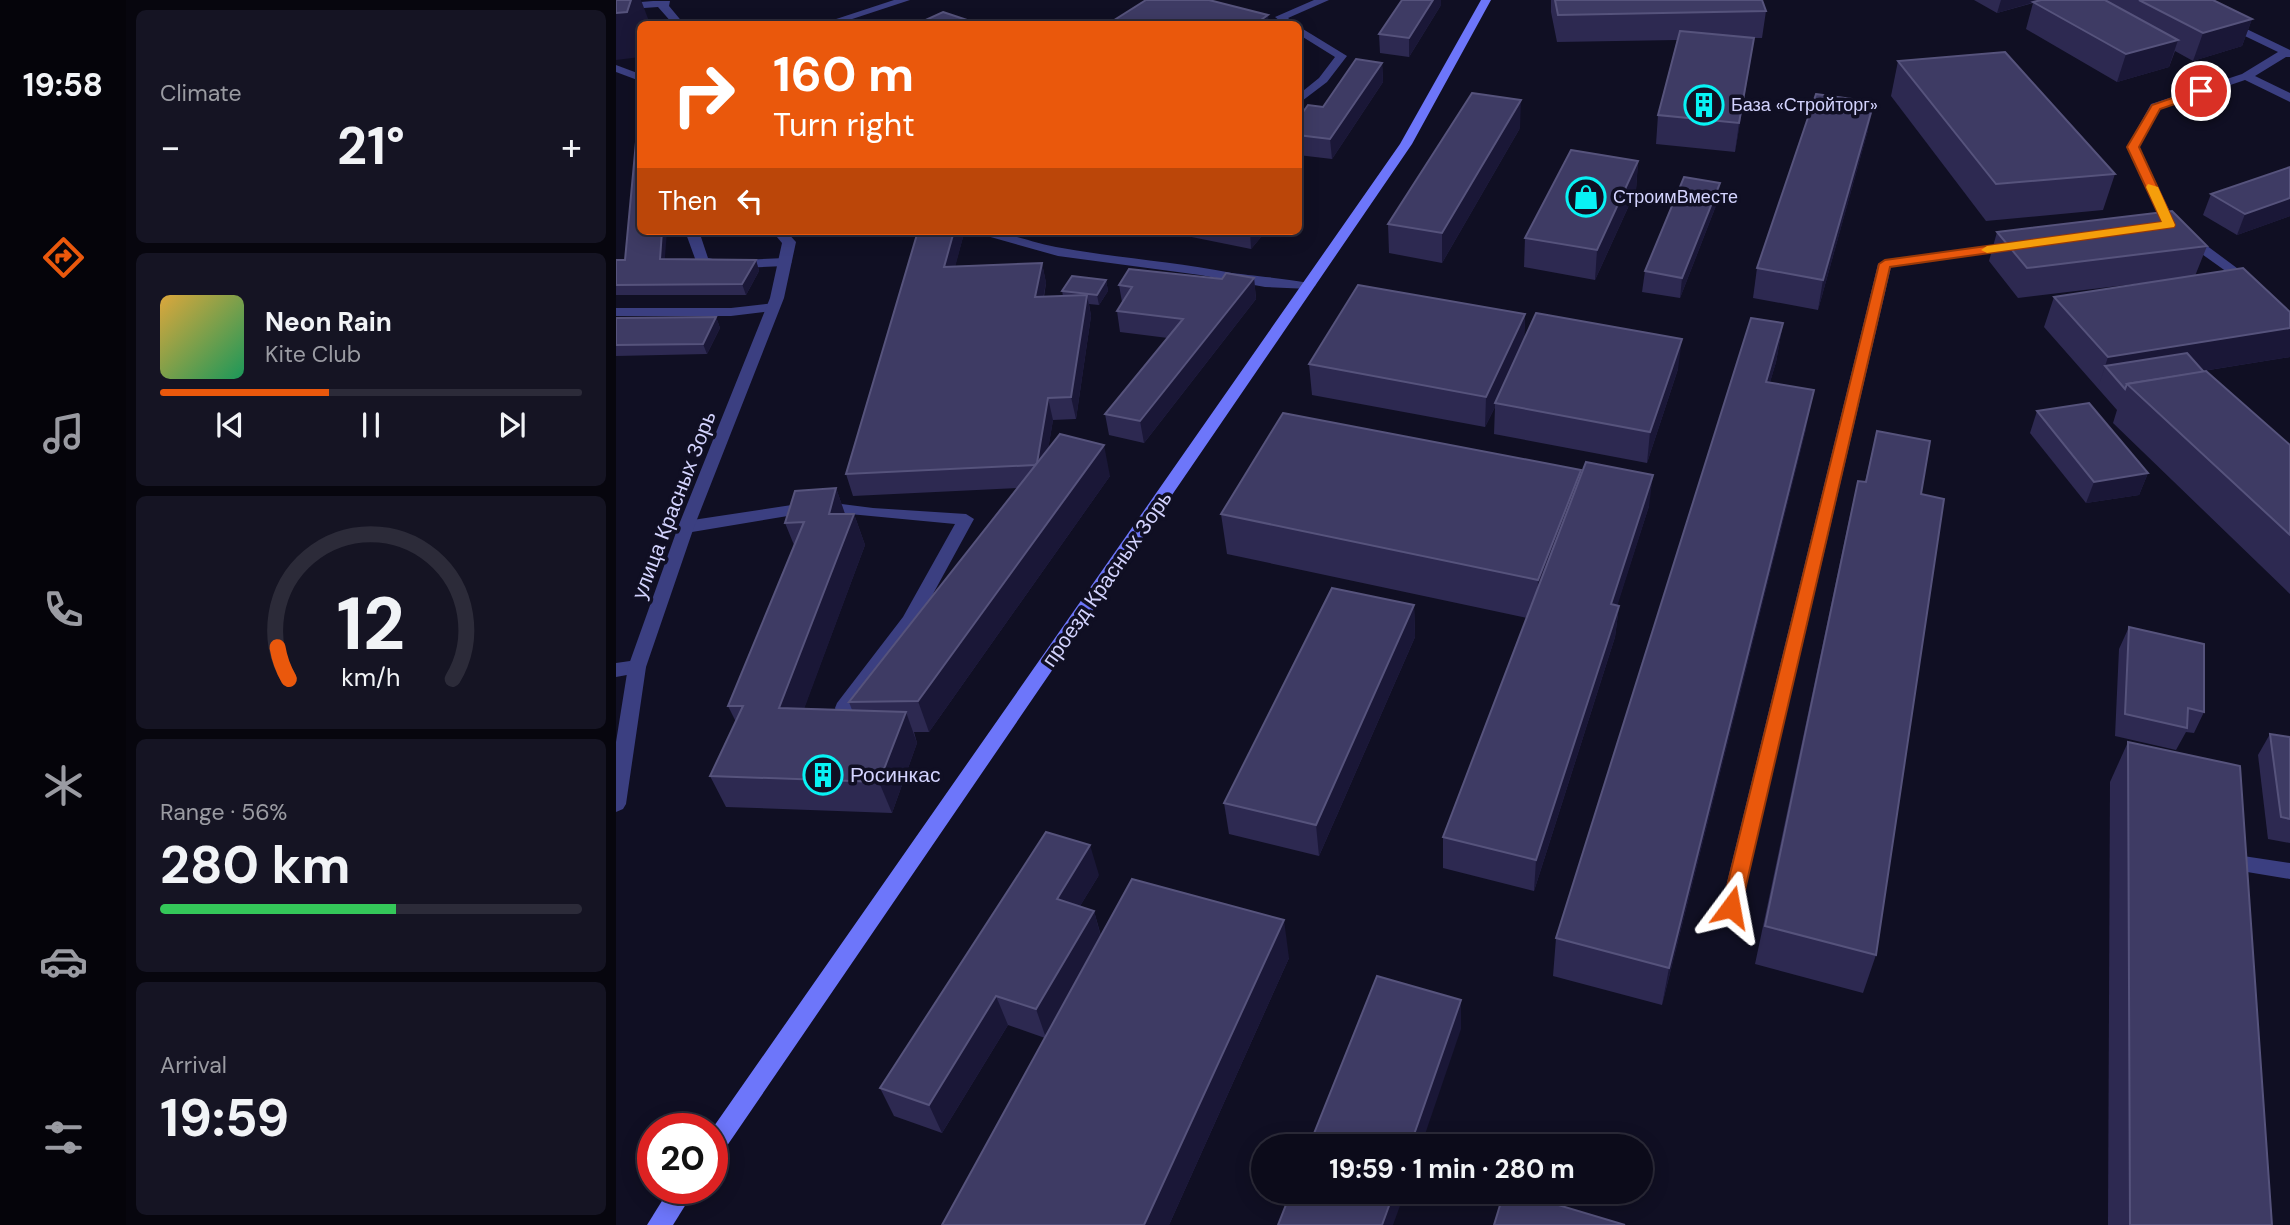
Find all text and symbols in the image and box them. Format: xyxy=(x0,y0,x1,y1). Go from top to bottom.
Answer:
text: 160 m xyxy=(773,42,914,106)
icon: right xyxy=(658,49,749,140)
pin xyxy=(2171,61,2231,121)
text: 19:58 xyxy=(23,64,103,106)
icon: arrive xyxy=(2182,72,2220,110)
text: Climate xyxy=(160,78,242,108)
building icon: База «Стройторг» xyxy=(1683,84,1725,126)
place label: База «Стройторг» xyxy=(1731,93,1878,117)
text: Turn right xyxy=(773,104,915,146)
text: 21° xyxy=(337,112,405,180)
text: − xyxy=(160,122,181,172)
text: + xyxy=(561,122,582,172)
shop icon: СтроимВместе xyxy=(1565,176,1607,218)
icon: left xyxy=(731,182,769,220)
text: Then xyxy=(658,184,717,218)
place label: СтроимВместе xyxy=(1613,185,1738,209)
icon: directions xyxy=(39,233,88,282)
text: Neon Rain xyxy=(265,305,392,339)
text: Kite Club xyxy=(265,339,361,369)
icon: previous xyxy=(211,406,249,444)
icon: pause xyxy=(352,406,390,444)
icon: next xyxy=(493,406,531,444)
street label: улица Красных Зорь xyxy=(625,407,723,603)
icon: music xyxy=(39,409,88,458)
street label: проезд Красных Зорь xyxy=(1036,485,1178,673)
text: 12 xyxy=(337,577,405,672)
icon: phone xyxy=(39,585,88,634)
text: km/h xyxy=(341,660,401,693)
building icon: Росинкас xyxy=(802,754,844,796)
icon: climate xyxy=(39,761,88,810)
place label: Росинкас xyxy=(850,761,940,789)
text: Range · 56% xyxy=(160,797,287,827)
text: 280 km xyxy=(160,831,350,899)
position arrow xyxy=(1694,870,1768,944)
icon: car xyxy=(39,937,88,986)
text: Arrival xyxy=(160,1050,227,1080)
text: 19:59 xyxy=(160,1084,289,1152)
icon: filters xyxy=(39,1113,88,1162)
speed limit sign: 20 xyxy=(637,1113,728,1204)
text: 19:59 · 1 min · 280 m xyxy=(1329,1152,1575,1186)

